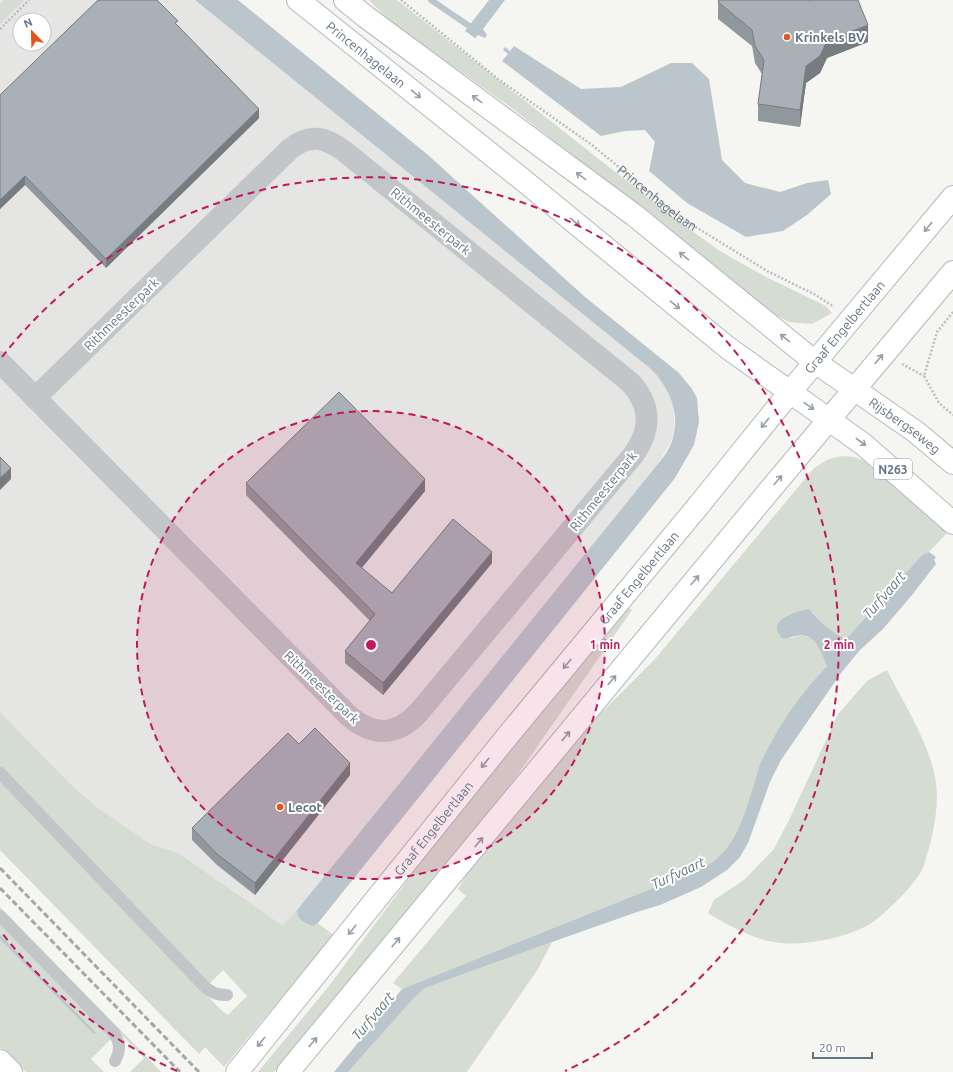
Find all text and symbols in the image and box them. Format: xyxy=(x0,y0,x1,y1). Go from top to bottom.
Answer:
north arrow xyxy=(12,12,52,52)
text: N xyxy=(22,16,34,30)
street label: Princenhagelaan xyxy=(324,19,408,90)
place label: Krinkels BV xyxy=(795,30,865,44)
marker: Krinkels BV xyxy=(782,32,792,42)
one-way arrow xyxy=(410,90,421,98)
one-way arrow xyxy=(471,95,482,103)
street label: Princenhagelaan xyxy=(615,162,700,233)
one-way arrow xyxy=(576,172,587,180)
street label: Rithmeesterpark xyxy=(389,185,474,258)
one-way arrow xyxy=(570,218,580,227)
one-way arrow xyxy=(924,221,933,232)
one-way arrow xyxy=(679,251,690,260)
street label: Rithmeesterpark xyxy=(81,275,161,353)
street label: Graaf Engelbertlaan xyxy=(802,278,887,376)
one-way arrow xyxy=(670,300,681,309)
one-way arrow xyxy=(780,333,791,342)
one-way arrow xyxy=(875,354,884,365)
street label: Rijsbergseweg xyxy=(867,395,943,456)
one-way arrow xyxy=(804,402,815,410)
one-way arrow xyxy=(761,417,770,428)
one-way arrow xyxy=(855,438,866,447)
street label: Rithmeesterpark xyxy=(567,448,640,533)
road number: N263 xyxy=(874,459,912,479)
one-way arrow xyxy=(774,474,783,485)
street label: Graaf Engelbertlaan xyxy=(596,528,681,627)
water label: Turfvaart xyxy=(859,568,909,622)
one-way arrow xyxy=(691,574,700,585)
centre of rings xyxy=(364,638,378,652)
text: 1 min xyxy=(590,638,620,651)
text: 2 min xyxy=(824,638,854,651)
street label: Rithmeesterpark xyxy=(282,648,362,726)
one-way arrow xyxy=(562,659,571,670)
one-way arrow xyxy=(608,674,617,685)
one-way arrow xyxy=(561,731,570,742)
one-way arrow xyxy=(481,758,490,769)
street label: Graaf Engelbertlaan xyxy=(391,778,475,878)
place label: Lecot xyxy=(288,800,323,814)
marker: Lecot xyxy=(275,802,285,812)
one-way arrow xyxy=(474,837,483,847)
water label: Turfvaart xyxy=(649,853,708,892)
one-way arrow xyxy=(347,924,356,935)
one-way arrow xyxy=(391,937,400,947)
water label: Turfvaart xyxy=(348,988,398,1043)
scale bar xyxy=(813,1034,872,1060)
one-way arrow xyxy=(257,1036,265,1047)
one-way arrow xyxy=(308,1037,317,1047)
text: 20 m xyxy=(819,1041,846,1054)

